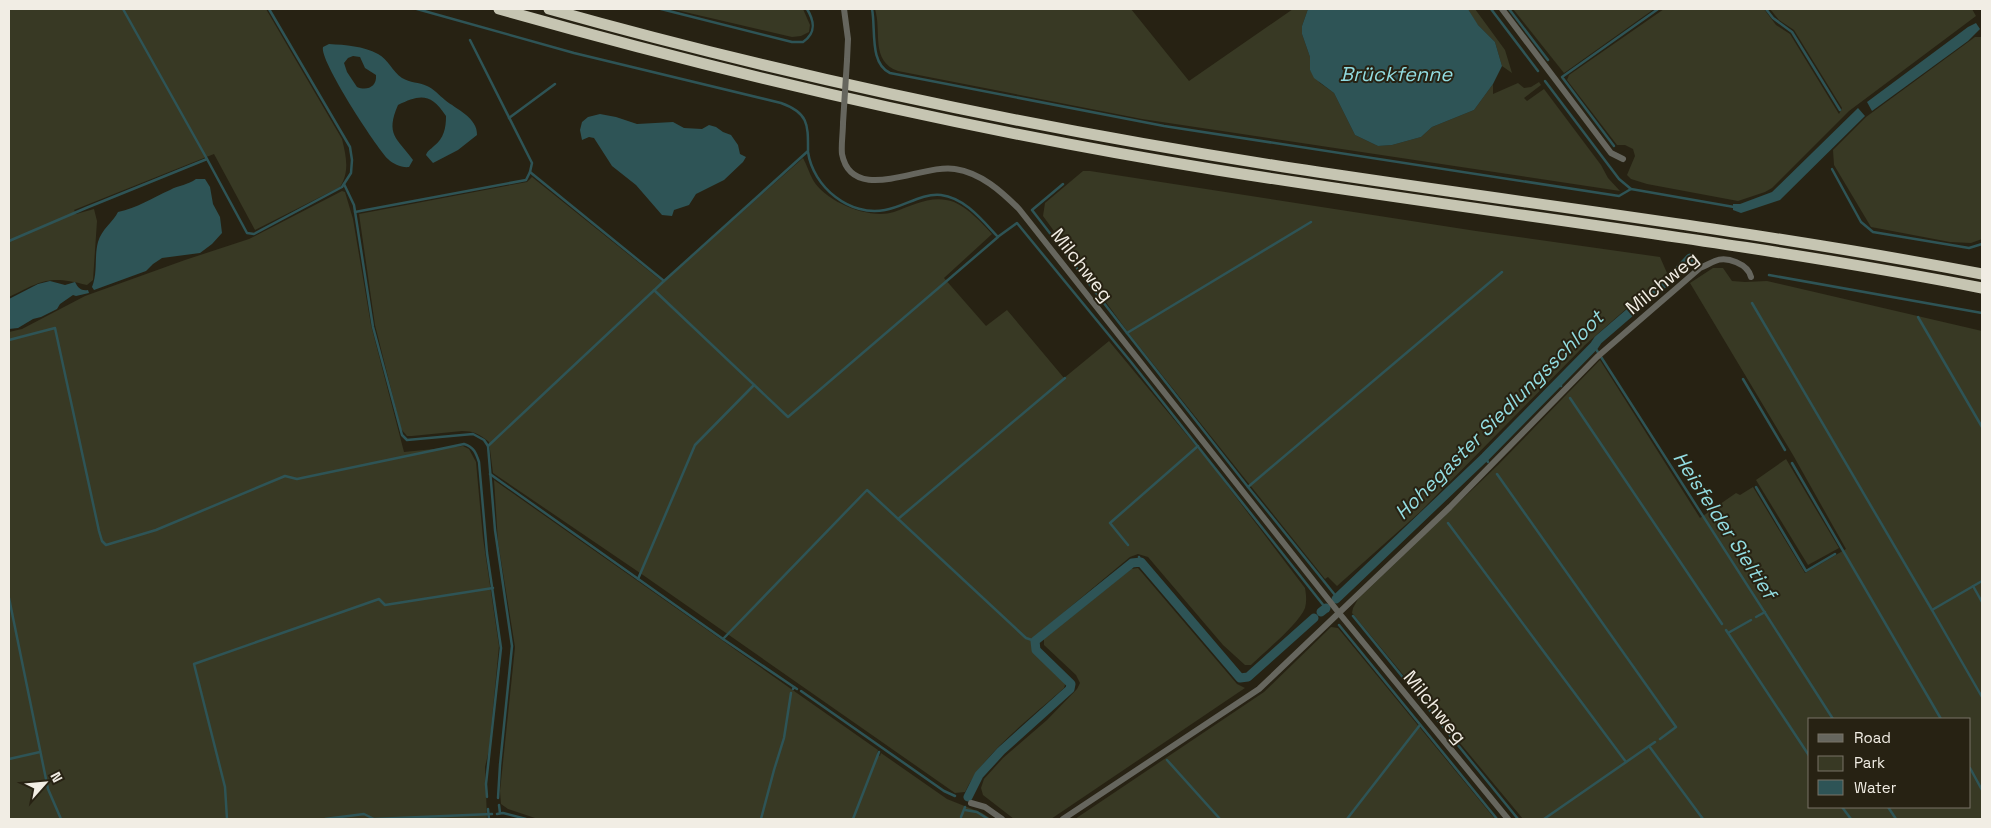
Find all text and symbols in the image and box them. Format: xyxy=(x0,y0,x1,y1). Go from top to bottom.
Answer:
water label: Brückfenne xyxy=(1340,61,1453,87)
street label: Milchweg xyxy=(1045,223,1119,307)
street label: Milchweg xyxy=(1620,246,1704,320)
water label: Hohegaster Siedlungsschloot xyxy=(1389,304,1610,525)
water label: Heisfelder Sieltief xyxy=(1668,446,1784,606)
street label: Milchweg xyxy=(1398,665,1472,749)
legend xyxy=(1808,718,1971,808)
text: Road xyxy=(1854,728,1891,747)
text: Park xyxy=(1854,753,1885,772)
north arrow xyxy=(20,758,70,808)
text: N xyxy=(46,769,67,785)
text: Water xyxy=(1854,778,1897,797)

